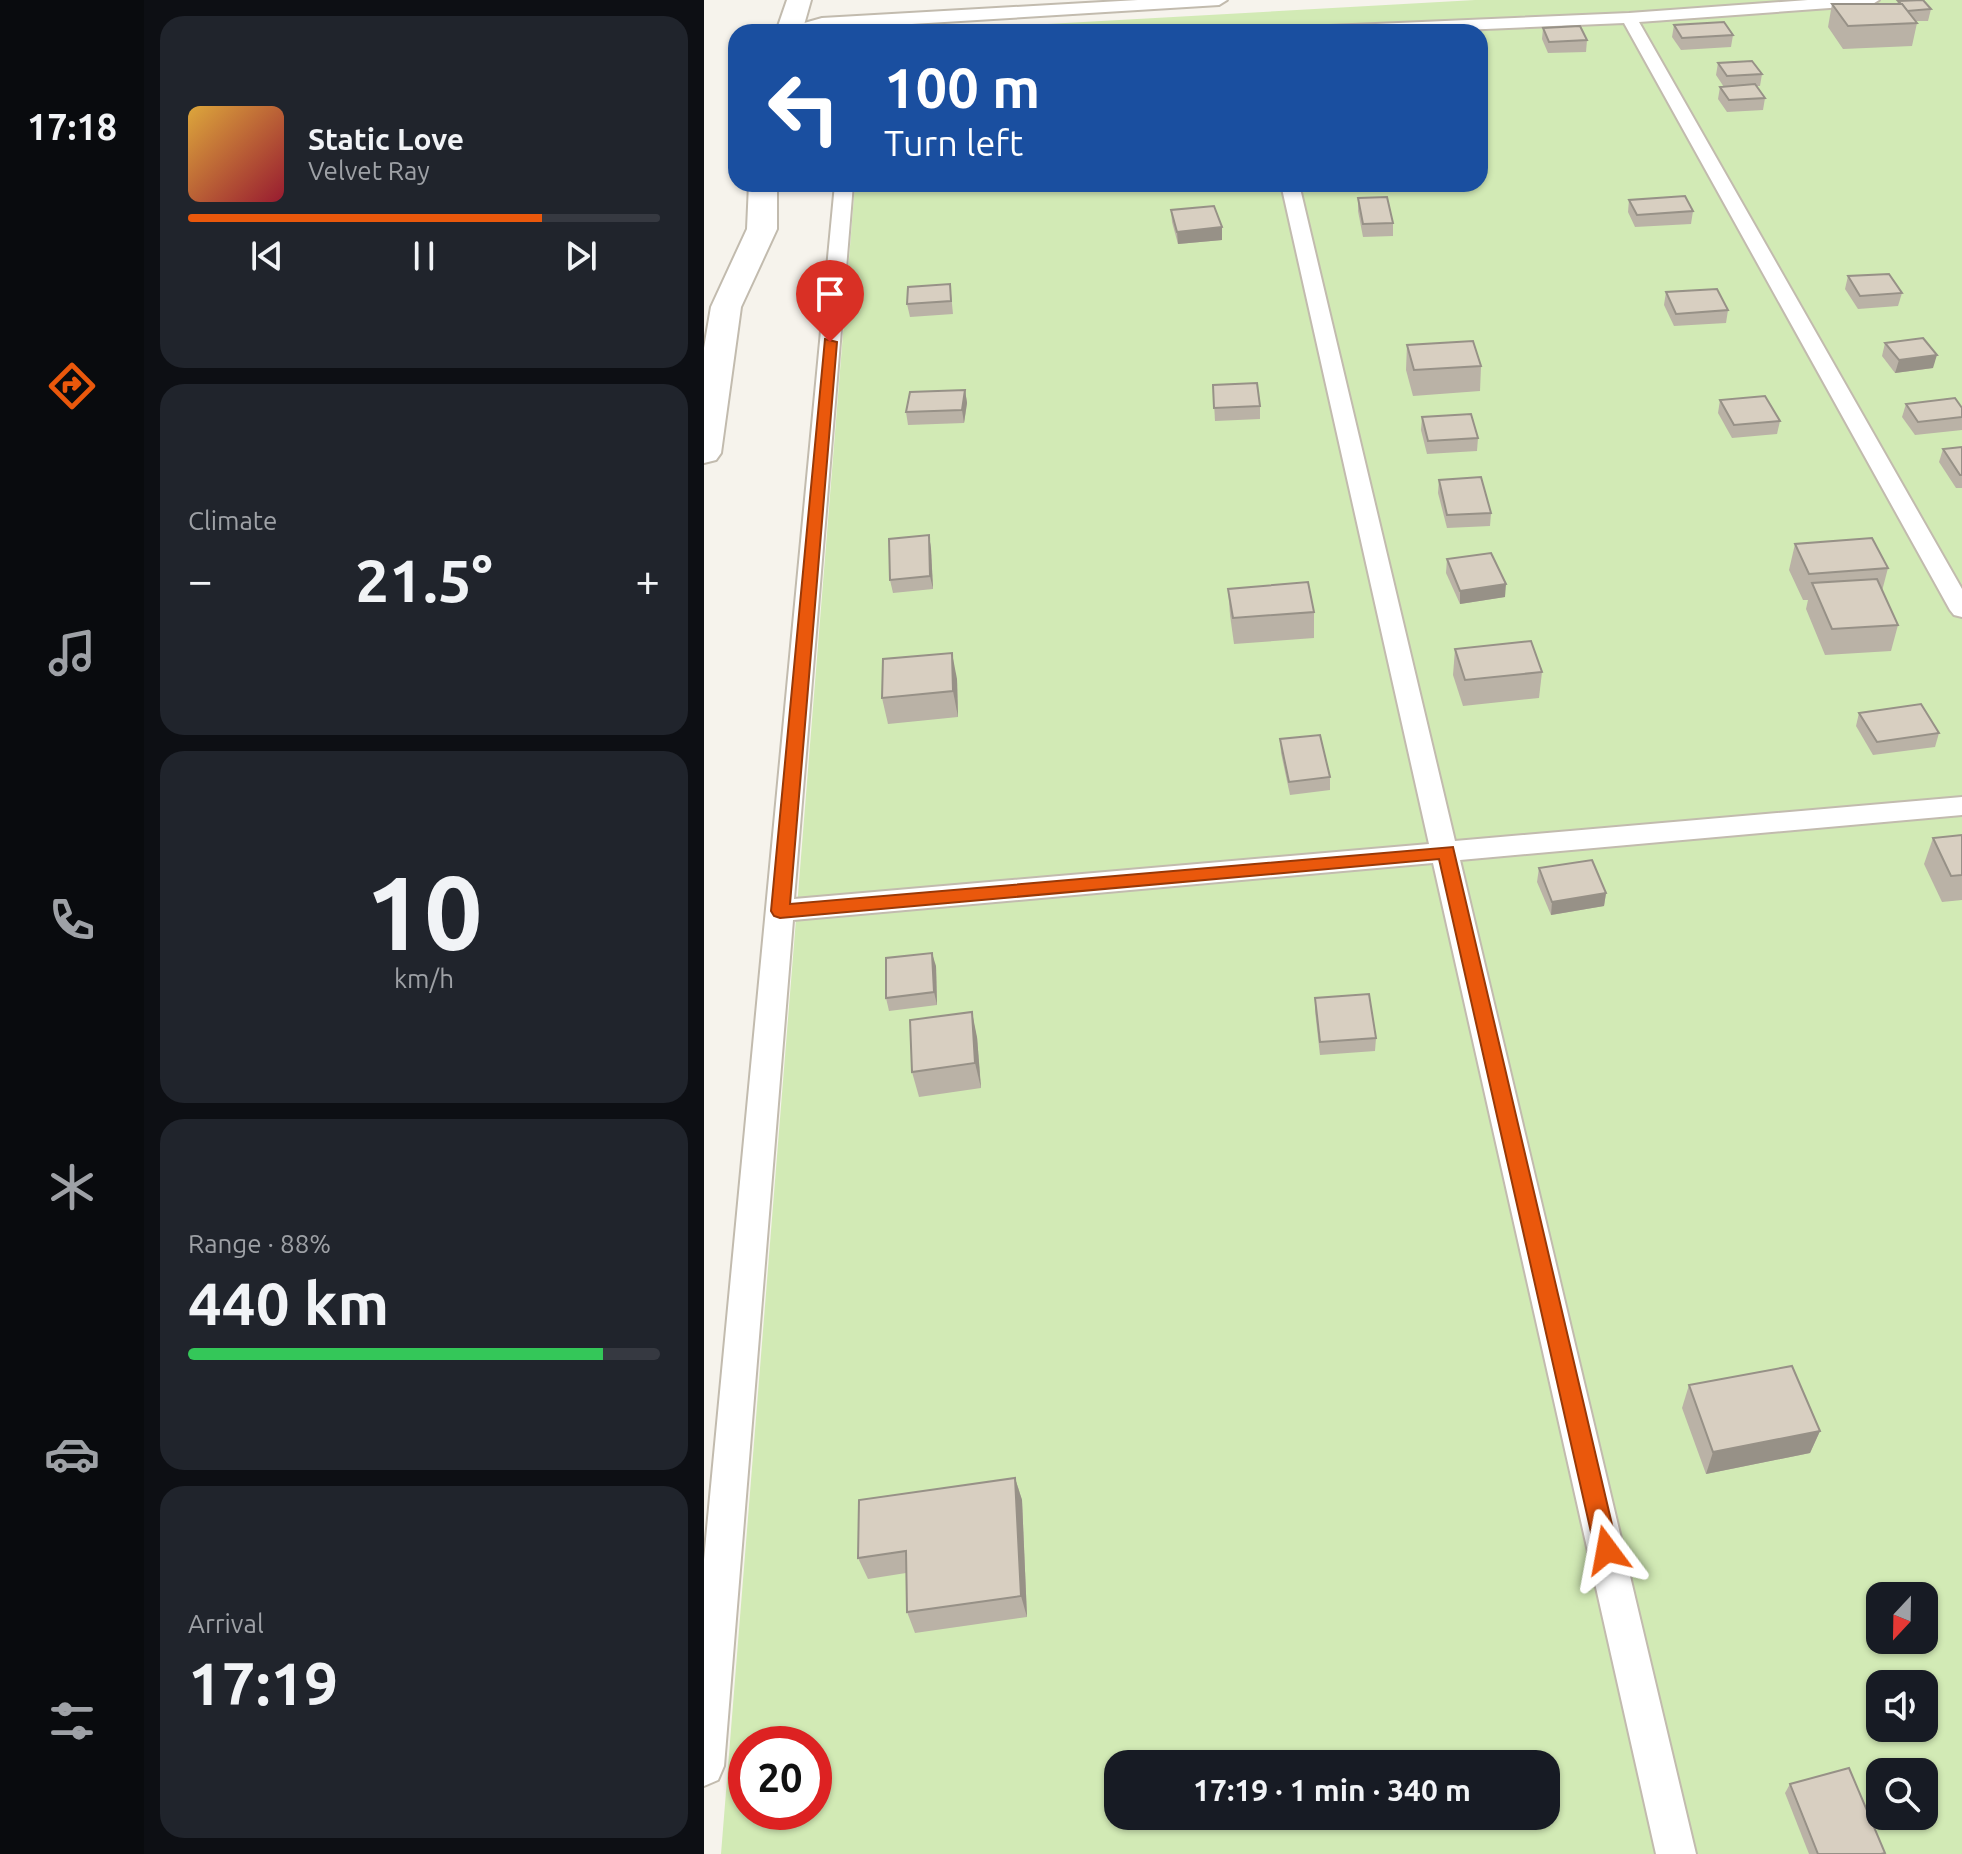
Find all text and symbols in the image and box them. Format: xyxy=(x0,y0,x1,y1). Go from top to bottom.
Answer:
icon: left xyxy=(752,56,856,160)
text: 100 m xyxy=(884,56,1040,119)
text: 17:18 xyxy=(27,106,117,147)
text: Static Love xyxy=(308,122,464,156)
text: Turn left xyxy=(884,122,1023,163)
text: Velvet Ray xyxy=(308,156,430,185)
icon: previous xyxy=(245,234,289,278)
icon: pause xyxy=(402,234,446,278)
icon: next xyxy=(559,234,603,278)
pin xyxy=(796,260,864,342)
icon: arrive xyxy=(808,272,852,316)
icon: directions xyxy=(44,358,100,414)
text: Climate xyxy=(188,506,277,535)
text: 21.5° xyxy=(355,546,493,613)
text: − xyxy=(188,555,213,604)
text: + xyxy=(635,555,660,604)
icon: music xyxy=(44,625,100,681)
text: 10 xyxy=(365,853,483,970)
icon: phone xyxy=(44,892,100,948)
text: km/h xyxy=(394,964,454,993)
icon: climate xyxy=(44,1159,100,1215)
text: Range · 88% xyxy=(188,1229,331,1258)
text: 440 km xyxy=(188,1269,389,1336)
icon: car xyxy=(44,1426,100,1482)
position arrow xyxy=(1565,1508,1649,1592)
north arrow xyxy=(1866,1582,1938,1654)
map controls xyxy=(1866,1582,1938,1830)
text: Arrival xyxy=(188,1609,264,1638)
text: 17:19 xyxy=(188,1649,338,1716)
button: sound xyxy=(1866,1670,1938,1742)
icon: filters xyxy=(44,1693,100,1749)
speed limit sign: 20 xyxy=(728,1726,832,1830)
button: search xyxy=(1866,1758,1938,1830)
text: 17:19 · 1 min · 340 m xyxy=(1193,1773,1471,1807)

